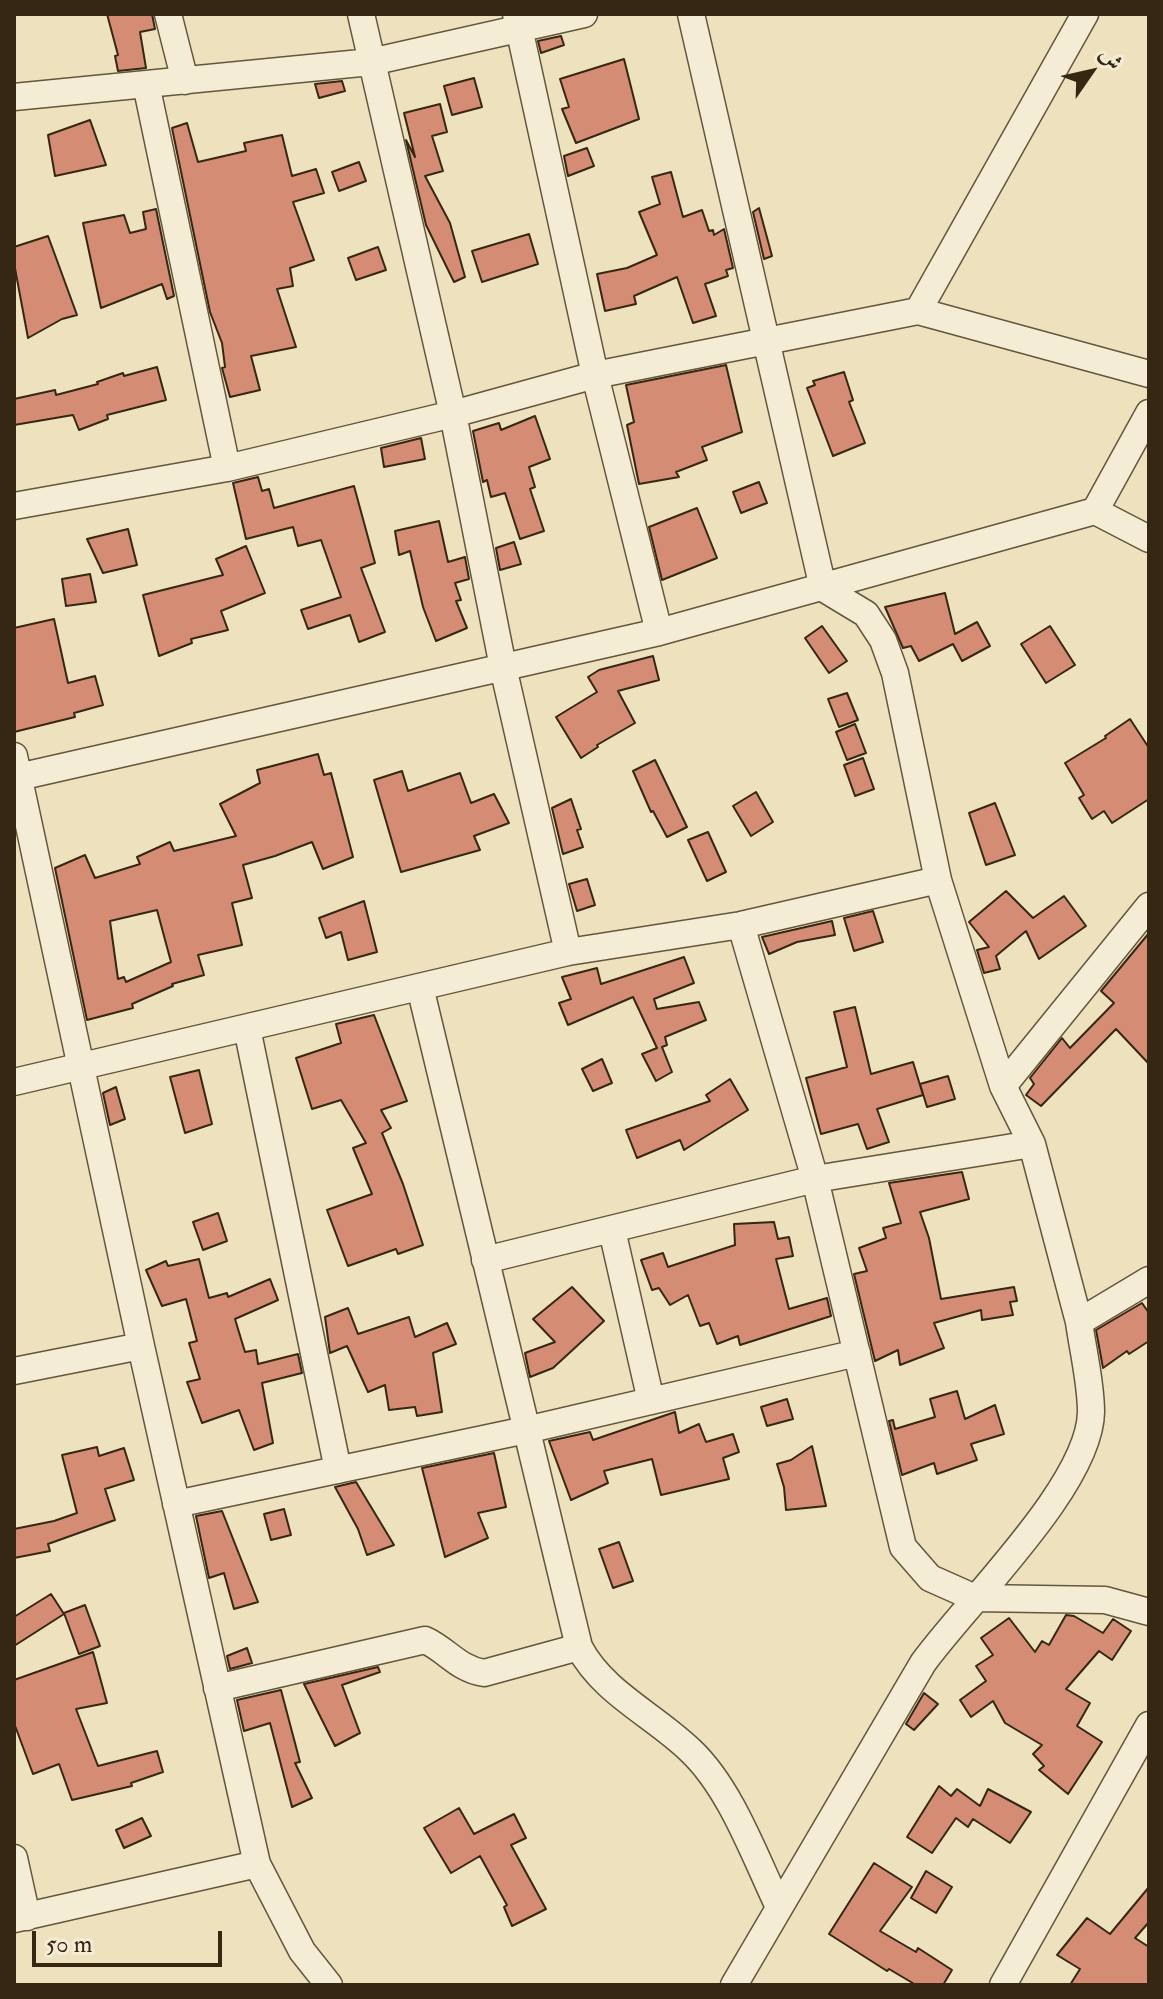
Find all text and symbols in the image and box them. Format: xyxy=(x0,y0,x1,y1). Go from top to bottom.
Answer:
north arrow xyxy=(1051,32,1131,112)
text: ش xyxy=(1093,42,1129,75)
scale bar xyxy=(36,1915,226,1965)
text: 50 m xyxy=(46,1929,92,1960)

